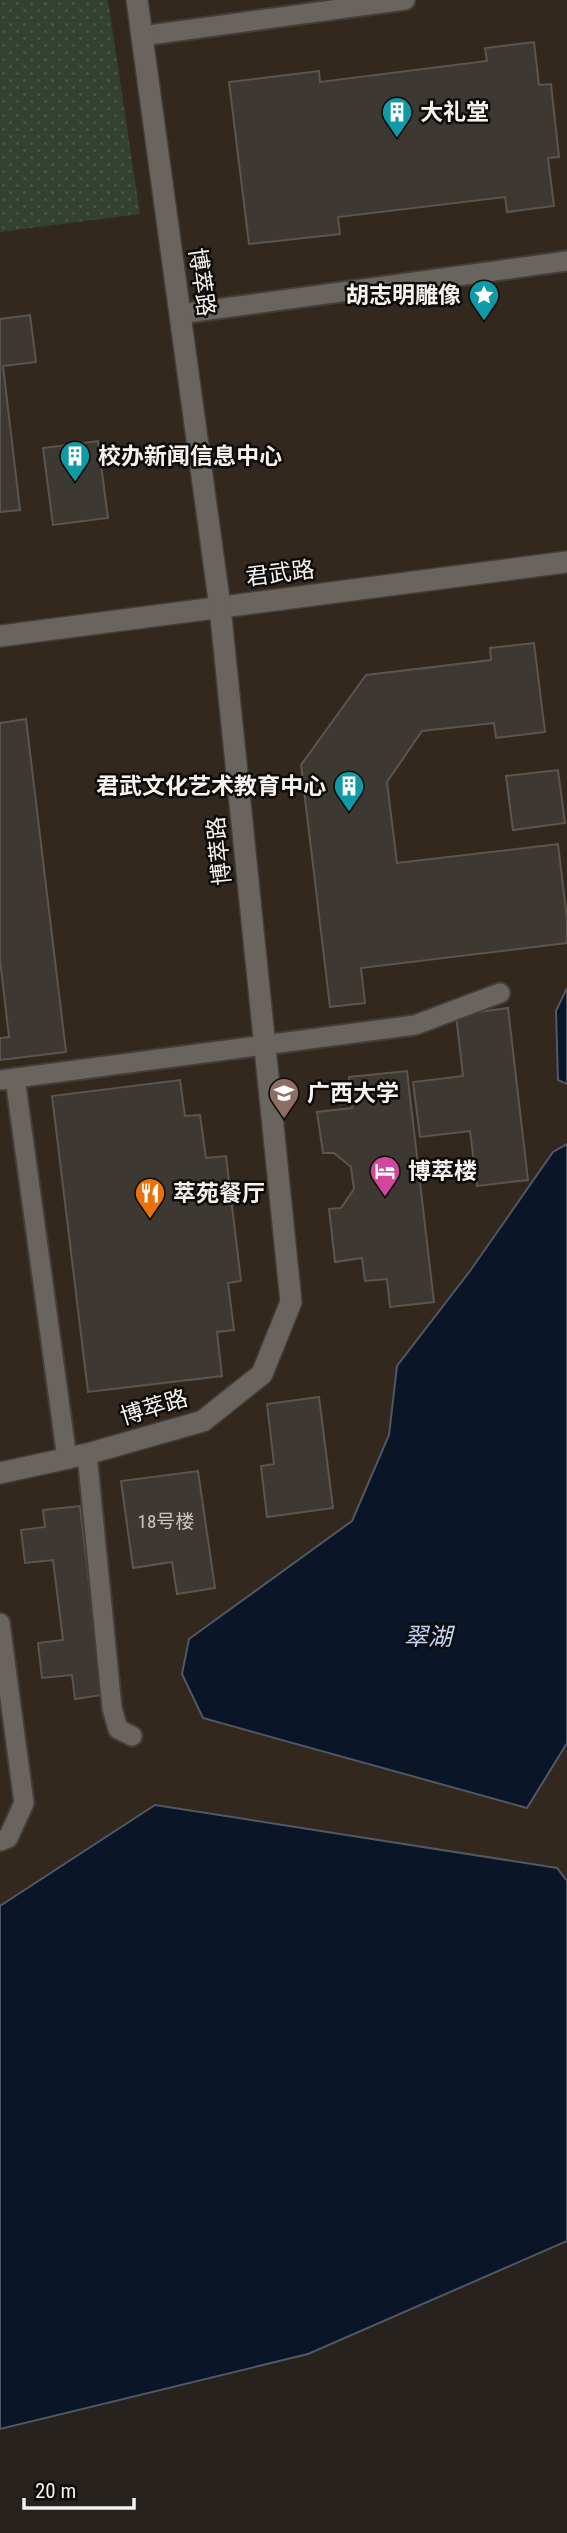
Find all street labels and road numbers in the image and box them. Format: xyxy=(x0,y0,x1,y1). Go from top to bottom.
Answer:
street label: 博萃路 xyxy=(183,246,220,318)
street label: 君武路 xyxy=(244,556,316,591)
street label: 博萃路 xyxy=(202,815,237,887)
street label: 博萃路 xyxy=(117,1384,191,1430)

